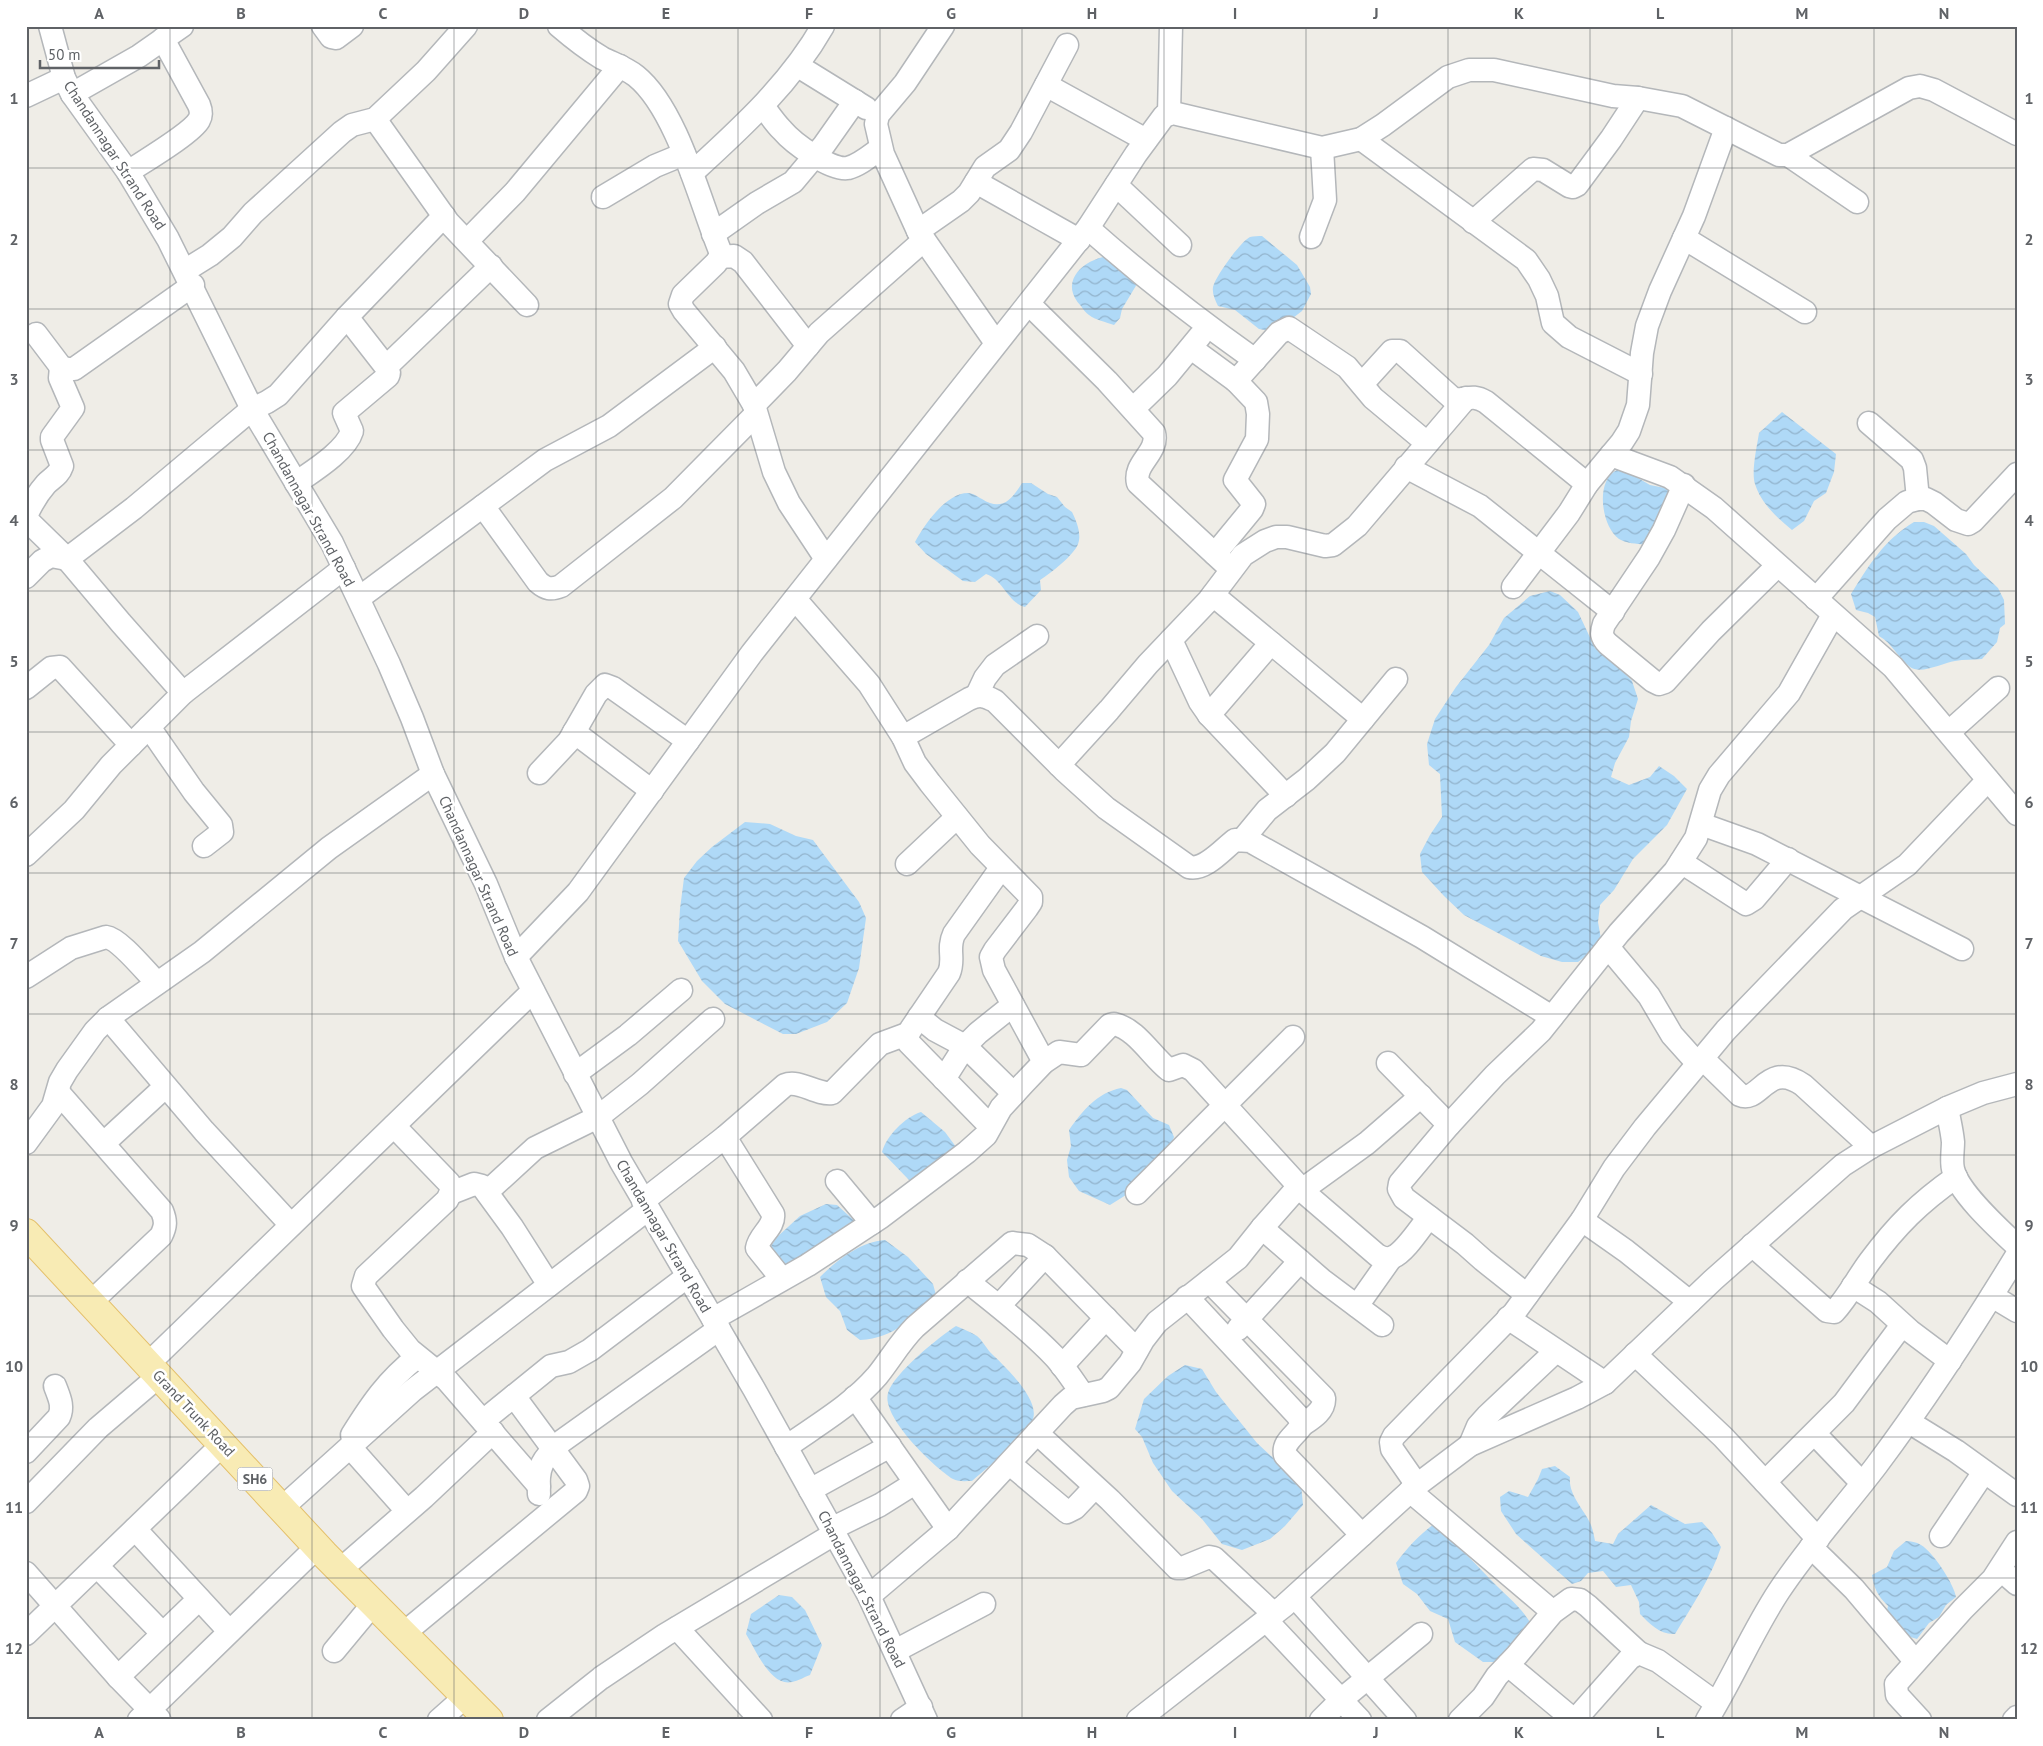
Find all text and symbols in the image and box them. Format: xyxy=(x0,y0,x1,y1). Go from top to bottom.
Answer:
text: A xyxy=(94,3,104,23)
text: B xyxy=(236,3,246,23)
text: C xyxy=(379,3,388,23)
text: D xyxy=(519,3,529,23)
text: E xyxy=(662,3,670,23)
text: F xyxy=(805,3,813,23)
text: G xyxy=(946,3,956,23)
text: H xyxy=(1087,3,1097,23)
text: I xyxy=(1233,3,1237,23)
text: J xyxy=(1372,3,1379,23)
text: K xyxy=(1514,3,1524,23)
text: L xyxy=(1656,3,1665,23)
text: M xyxy=(1796,3,1808,23)
text: N xyxy=(1939,3,1949,23)
scale bar xyxy=(40,38,159,70)
text: 50 m xyxy=(48,45,81,64)
street label: Chandannagar Strand Road xyxy=(60,77,170,233)
text: 1 xyxy=(9,88,19,108)
text: 1 xyxy=(2024,88,2034,108)
text: 2 xyxy=(9,229,19,249)
text: 2 xyxy=(2024,229,2034,249)
text: 3 xyxy=(9,369,19,389)
text: 3 xyxy=(2024,369,2034,389)
street label: Chandannagar Strand Road xyxy=(259,428,359,590)
text: 4 xyxy=(9,510,19,530)
text: 4 xyxy=(2024,510,2034,530)
text: 5 xyxy=(9,651,19,671)
text: 5 xyxy=(2024,651,2034,671)
text: 6 xyxy=(9,792,19,812)
text: 6 xyxy=(2024,792,2034,812)
street label: Chandannagar Strand Road xyxy=(435,793,523,959)
text: 7 xyxy=(9,933,19,953)
text: 7 xyxy=(2024,933,2034,953)
text: 8 xyxy=(9,1074,19,1094)
text: 8 xyxy=(2024,1074,2034,1094)
street label: Chandannagar Strand Road xyxy=(612,1156,716,1316)
text: 9 xyxy=(9,1215,19,1235)
text: 9 xyxy=(2024,1215,2034,1235)
text: 10 xyxy=(5,1356,23,1376)
text: 10 xyxy=(2020,1356,2038,1376)
street label: Grand Trunk Road xyxy=(149,1366,239,1460)
road number: SH6 xyxy=(238,1468,272,1490)
text: 11 xyxy=(5,1497,23,1517)
text: 11 xyxy=(2020,1497,2038,1517)
street label: Chandannagar Strand Road xyxy=(814,1507,910,1671)
text: 12 xyxy=(5,1638,23,1658)
text: 12 xyxy=(2020,1638,2038,1658)
text: A xyxy=(94,1722,104,1742)
text: B xyxy=(236,1722,246,1742)
text: C xyxy=(379,1722,388,1742)
text: D xyxy=(519,1722,529,1742)
text: E xyxy=(662,1722,670,1742)
text: F xyxy=(805,1722,813,1742)
text: G xyxy=(946,1722,956,1742)
text: H xyxy=(1087,1722,1097,1742)
text: I xyxy=(1233,1722,1237,1742)
text: J xyxy=(1372,1722,1379,1742)
text: K xyxy=(1514,1722,1524,1742)
text: L xyxy=(1656,1722,1665,1742)
text: M xyxy=(1796,1722,1808,1742)
text: N xyxy=(1939,1722,1949,1742)

